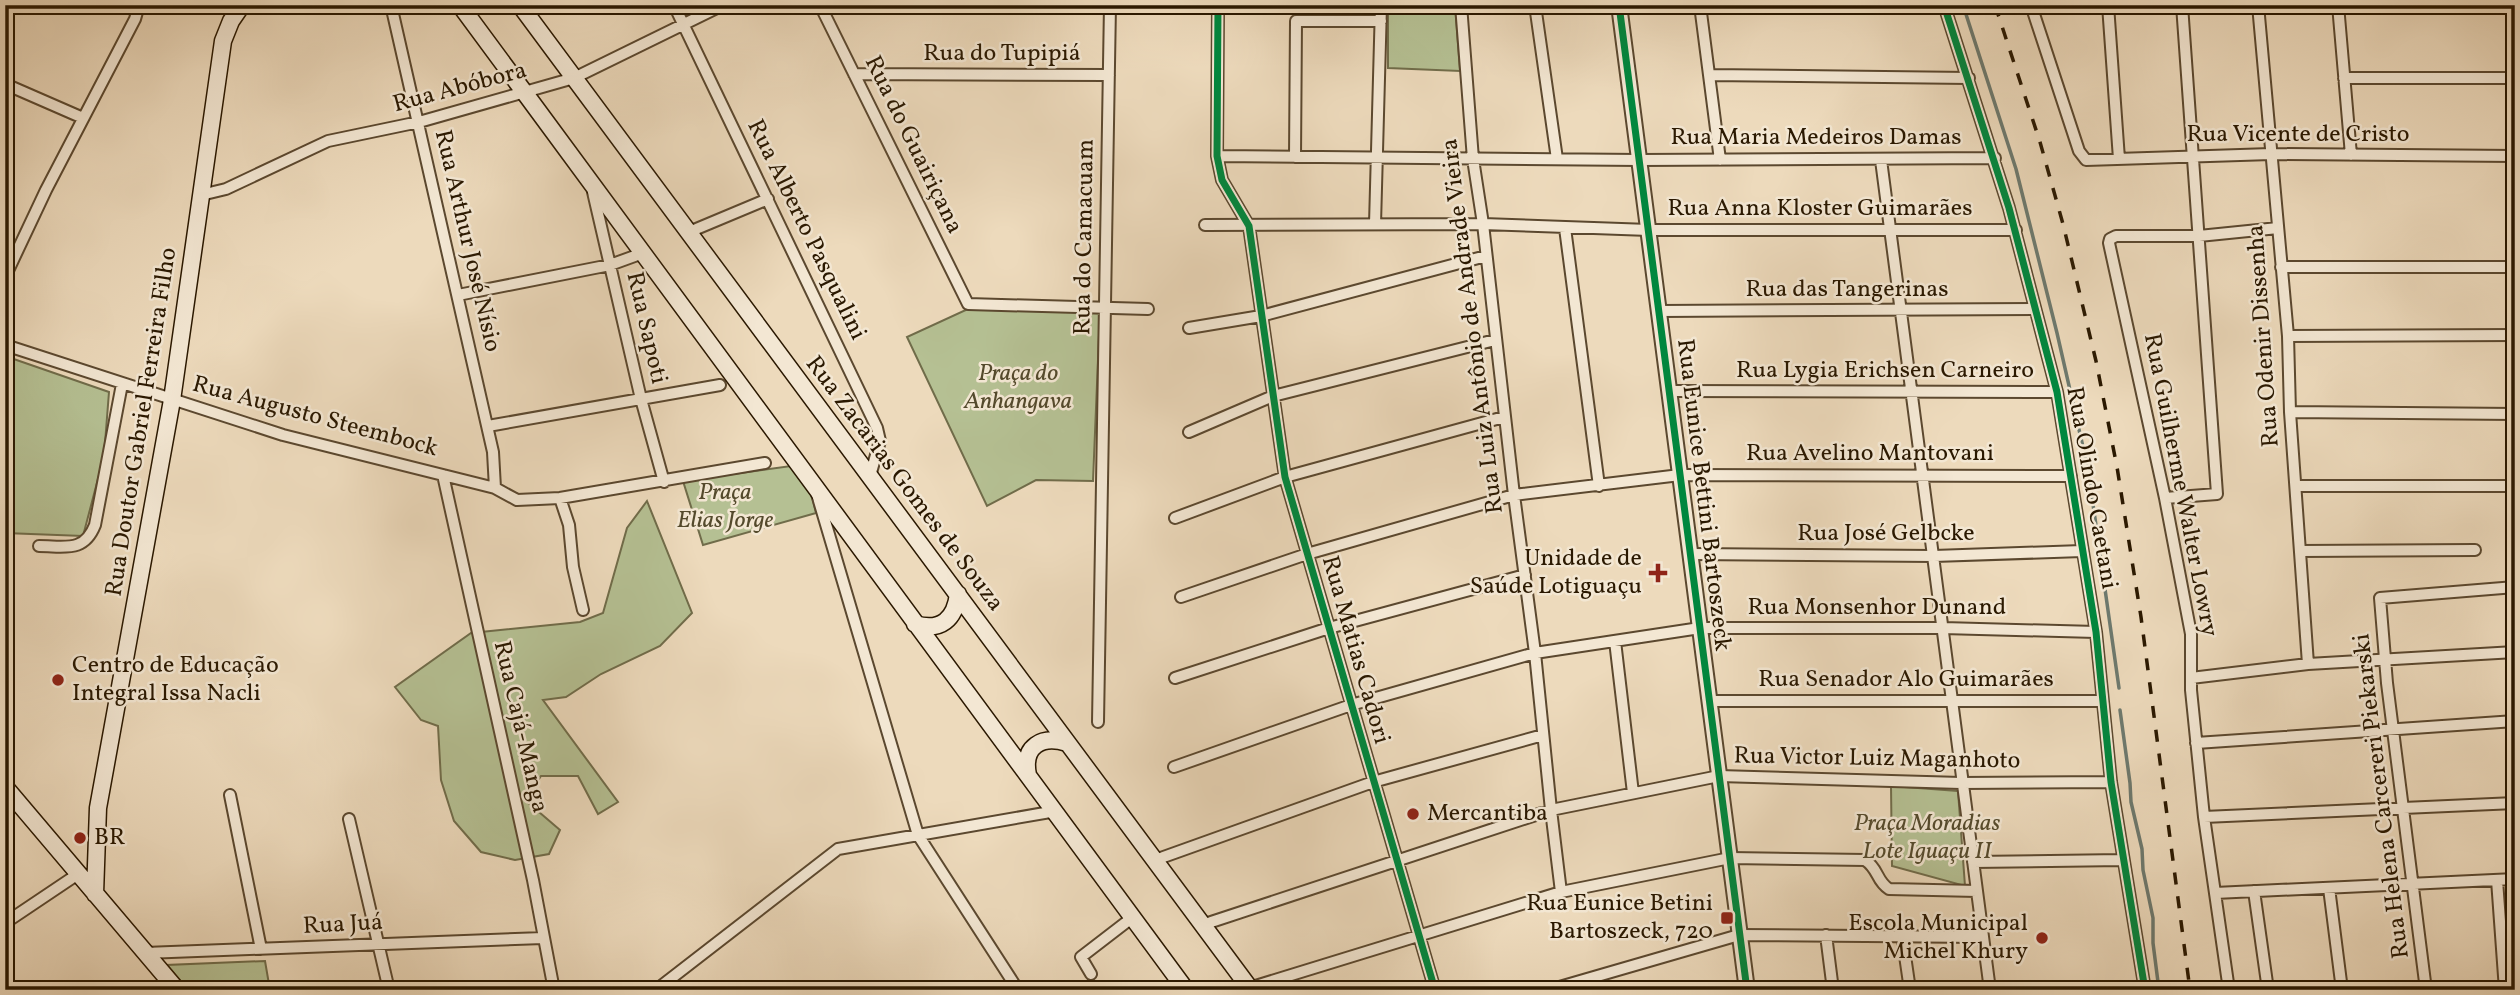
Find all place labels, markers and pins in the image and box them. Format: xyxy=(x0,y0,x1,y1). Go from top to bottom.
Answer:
place label: Unidade de Saúde Lotiguaçu xyxy=(1470,542,1642,604)
marker: Unidade de Saúde Lotiguaçu xyxy=(1648,563,1668,583)
place label: Centro de Educação Integral Issa Nacli xyxy=(72,649,279,711)
marker: Centro de Educação Integral Issa Nacli xyxy=(50,672,66,688)
place label: Mercantiba xyxy=(1427,797,1548,831)
marker: Mercantiba xyxy=(1405,806,1421,822)
place label: BR xyxy=(94,821,125,855)
marker: BR xyxy=(72,830,88,846)
place label: Rua Eunice Betini Bartoszeck, 720 xyxy=(1526,887,1713,949)
place label: Escola Municipal Michel Khury xyxy=(1848,907,2028,969)
marker: Rua Eunice Betini Bartoszeck, 720 xyxy=(1719,910,1735,926)
marker: Escola Municipal Michel Khury xyxy=(2034,930,2050,946)

